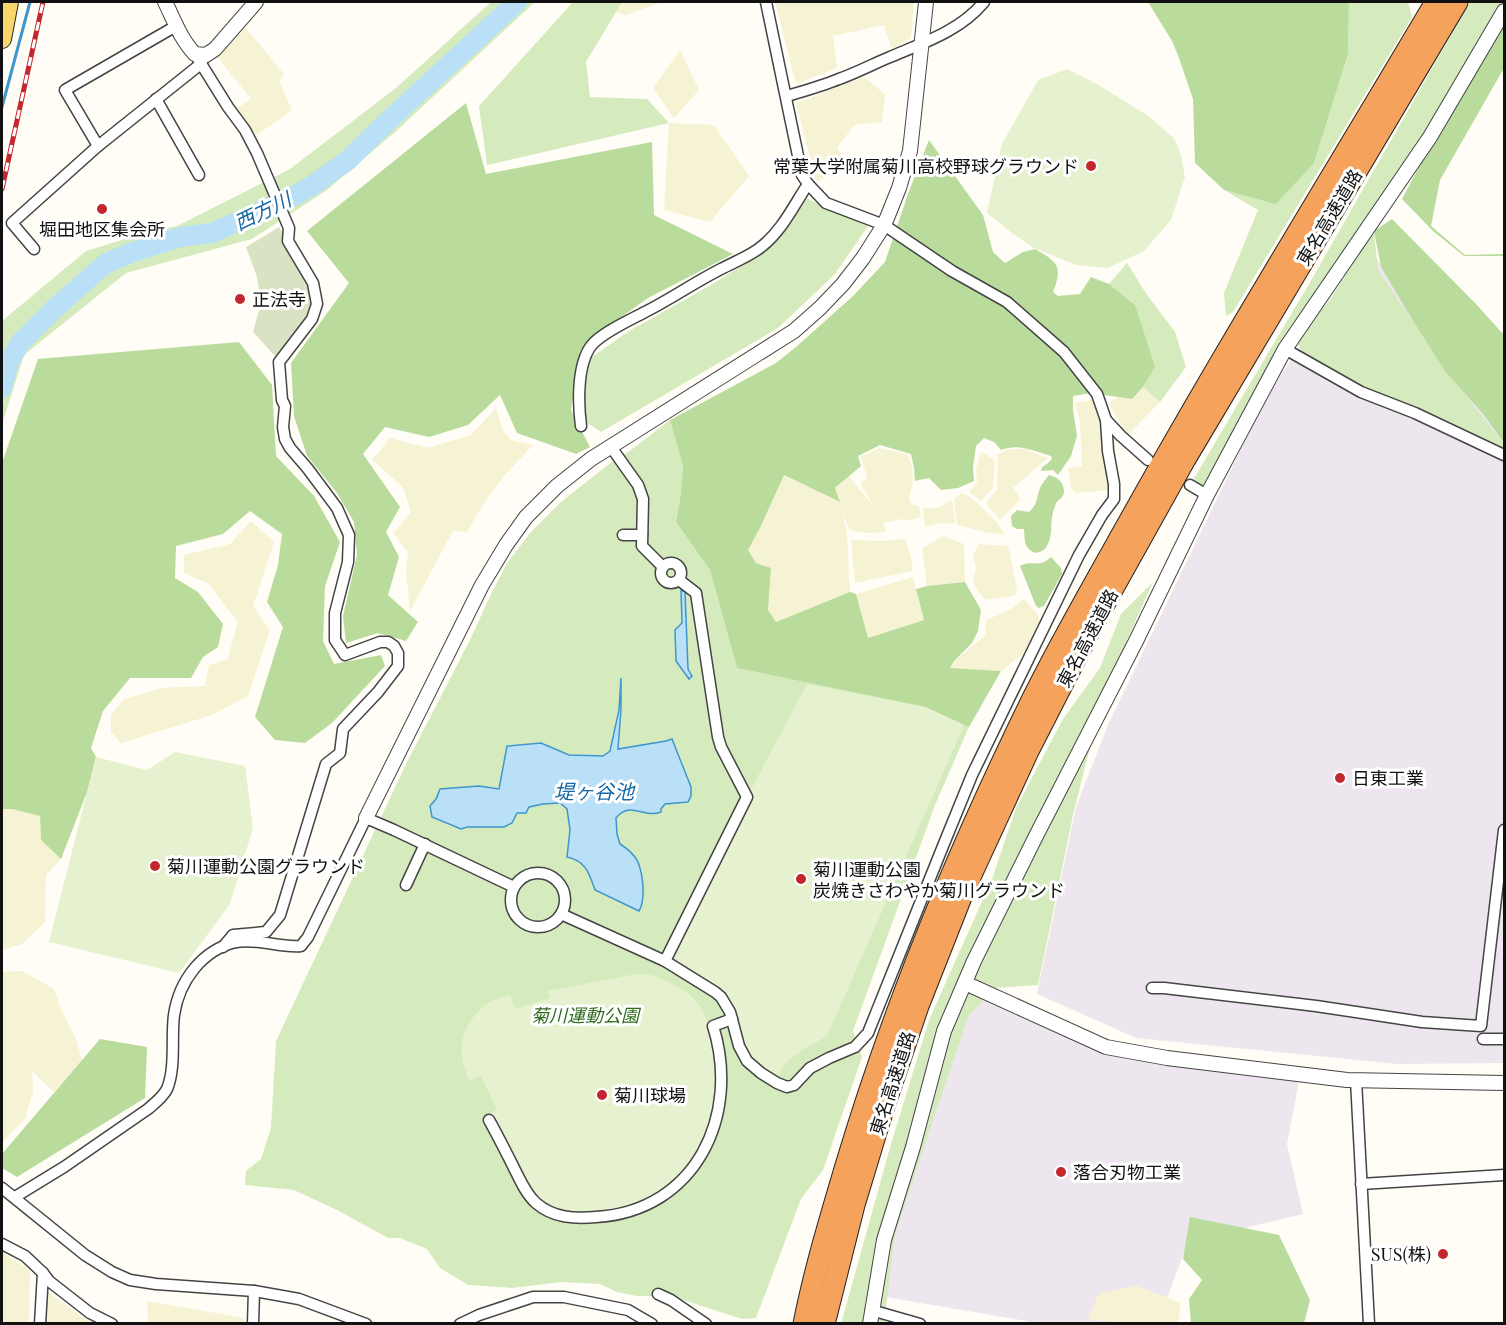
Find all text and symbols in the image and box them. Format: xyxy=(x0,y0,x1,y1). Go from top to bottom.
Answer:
place label: 常葉大学附属菊川高校野球グラウンド xyxy=(773,154,1079,178)
marker: 常葉大学附属菊川高校野球グラウンド xyxy=(1084,159,1098,173)
street label: 東名高速道路 xyxy=(1291,165,1367,269)
water label: 西方川 xyxy=(229,184,297,235)
marker: 堀田地区集会所 xyxy=(95,202,109,216)
place label: 堀田地区集会所 xyxy=(39,217,165,241)
place label: 正法寺 xyxy=(252,287,306,311)
marker: 正法寺 xyxy=(233,292,247,306)
street label: 東名高速道路 xyxy=(1051,585,1123,691)
place label: 日東工業 xyxy=(1352,766,1424,790)
marker: 日東工業 xyxy=(1333,771,1347,785)
water label: 堤ヶ谷池 xyxy=(554,777,636,804)
place label: 菊川運動公園グラウンド xyxy=(167,854,365,878)
place label: 菊川運動公園 炭焼きさわやか菊川グラウンド xyxy=(813,857,1065,902)
marker: 菊川運動公園グラウンド xyxy=(148,859,162,873)
marker: 菊川運動公園 炭焼きさわやか菊川グラウンド xyxy=(794,872,808,886)
park label: 菊川運動公園 xyxy=(531,1003,642,1027)
street label: 東名高速道路 xyxy=(864,1028,920,1138)
place label: 菊川球場 xyxy=(614,1083,686,1107)
marker: 菊川球場 xyxy=(595,1088,609,1102)
place label: 落合刃物工業 xyxy=(1073,1160,1181,1184)
marker: 落合刃物工業 xyxy=(1054,1165,1068,1179)
place label: SUS(株) xyxy=(1371,1242,1431,1266)
marker: SUS(株) xyxy=(1436,1247,1450,1261)

